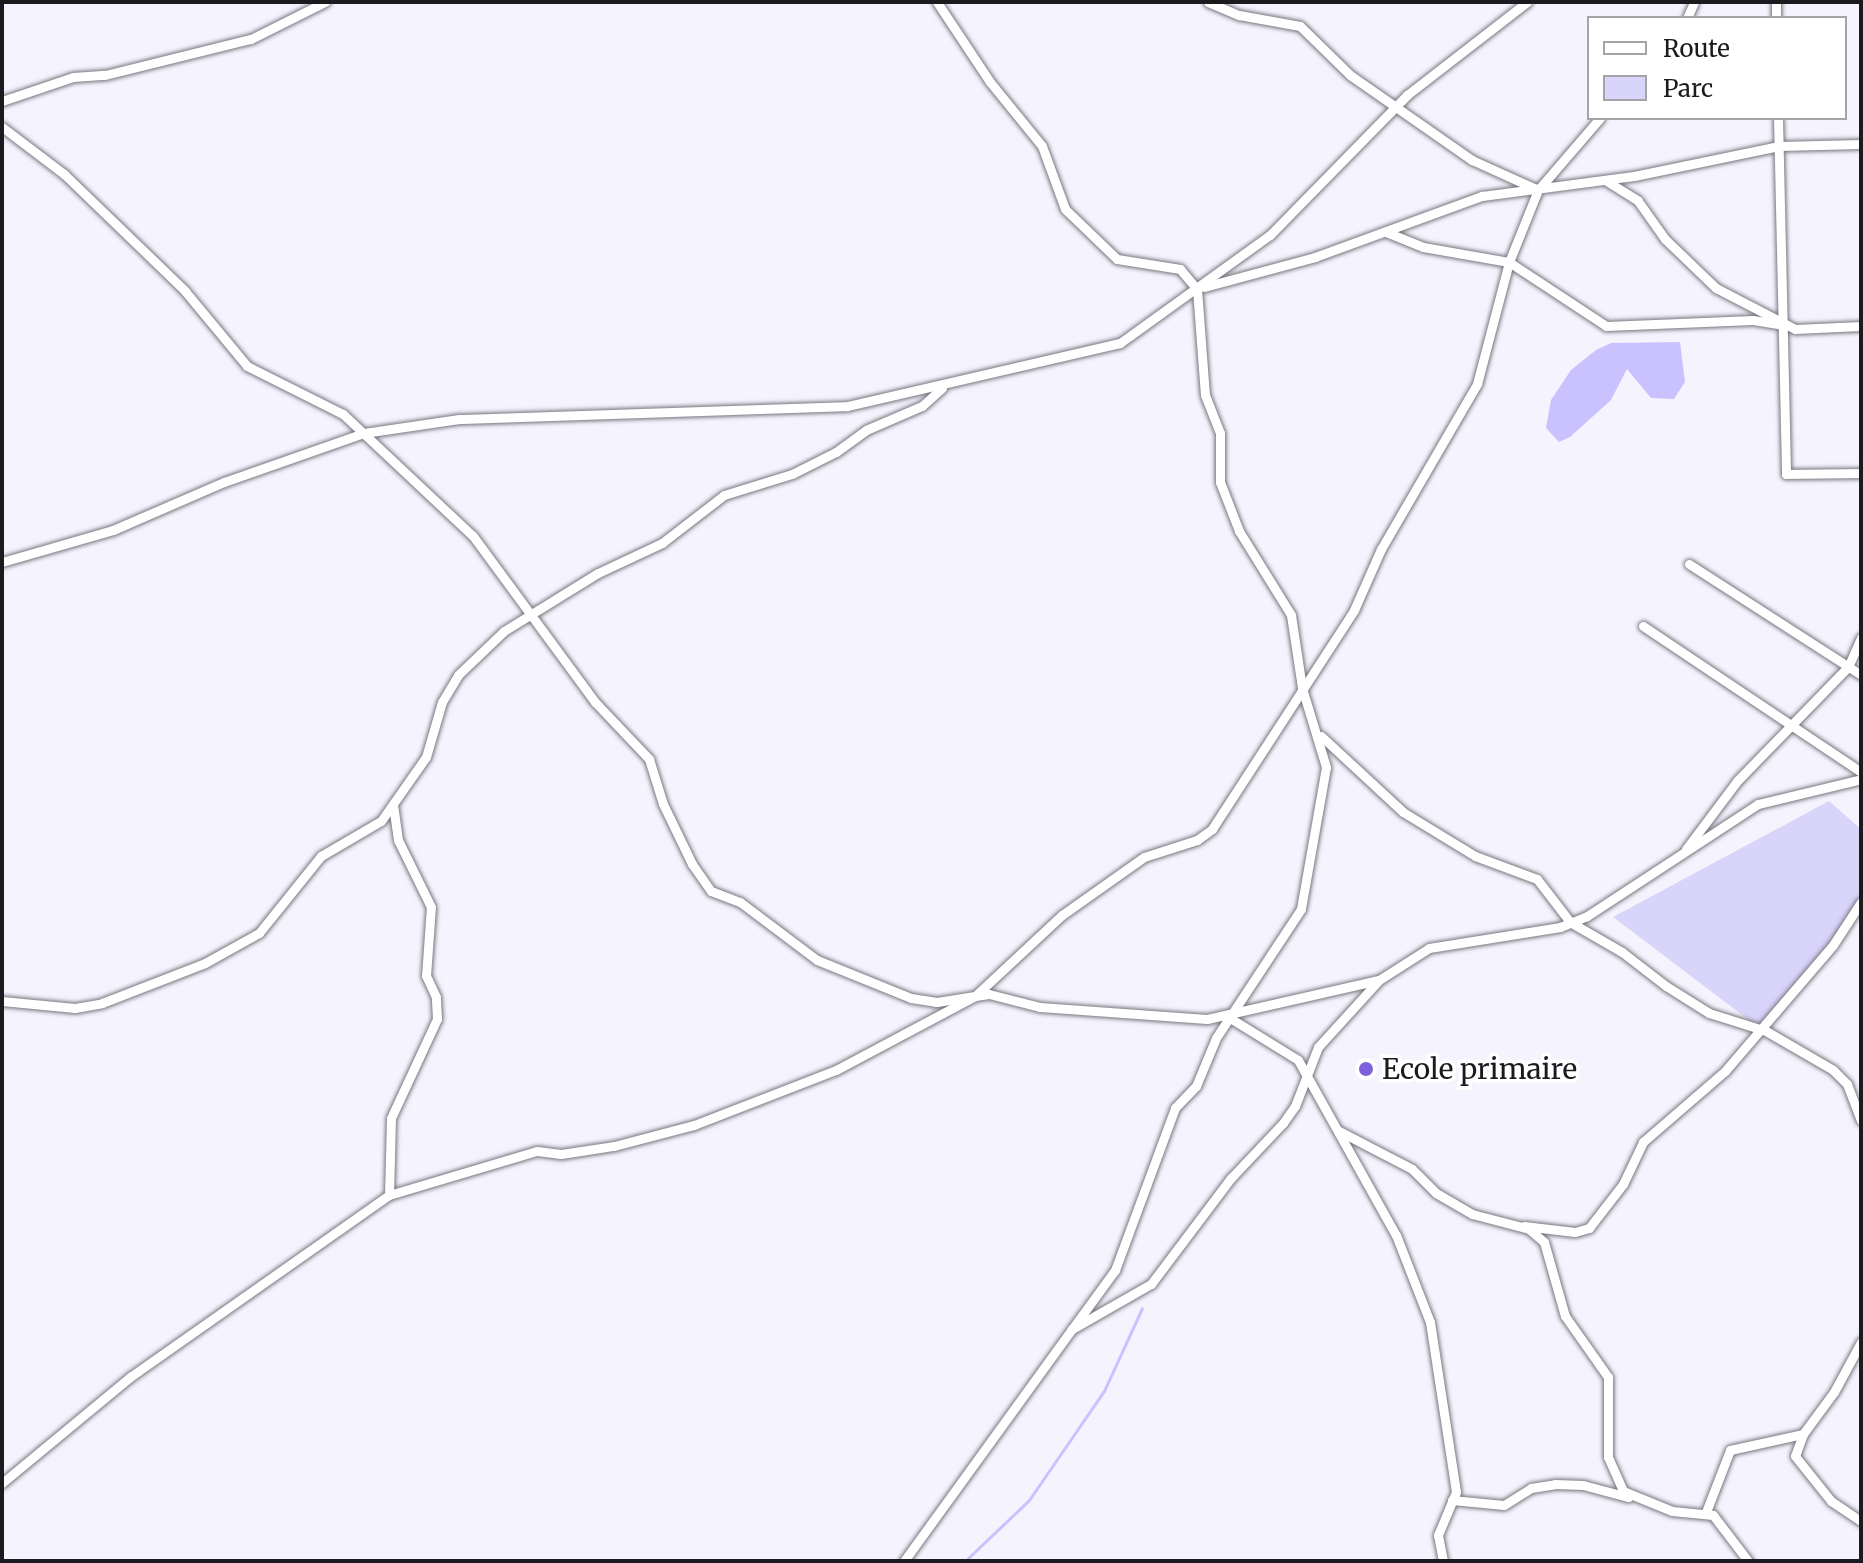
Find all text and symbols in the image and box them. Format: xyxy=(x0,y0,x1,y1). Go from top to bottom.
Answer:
legend xyxy=(1587,16,1847,120)
text: Route xyxy=(1663,33,1730,64)
text: Parc xyxy=(1663,73,1713,104)
place label: Ecole primaire xyxy=(1382,1052,1577,1086)
marker: Ecole primaire xyxy=(1357,1060,1375,1078)

